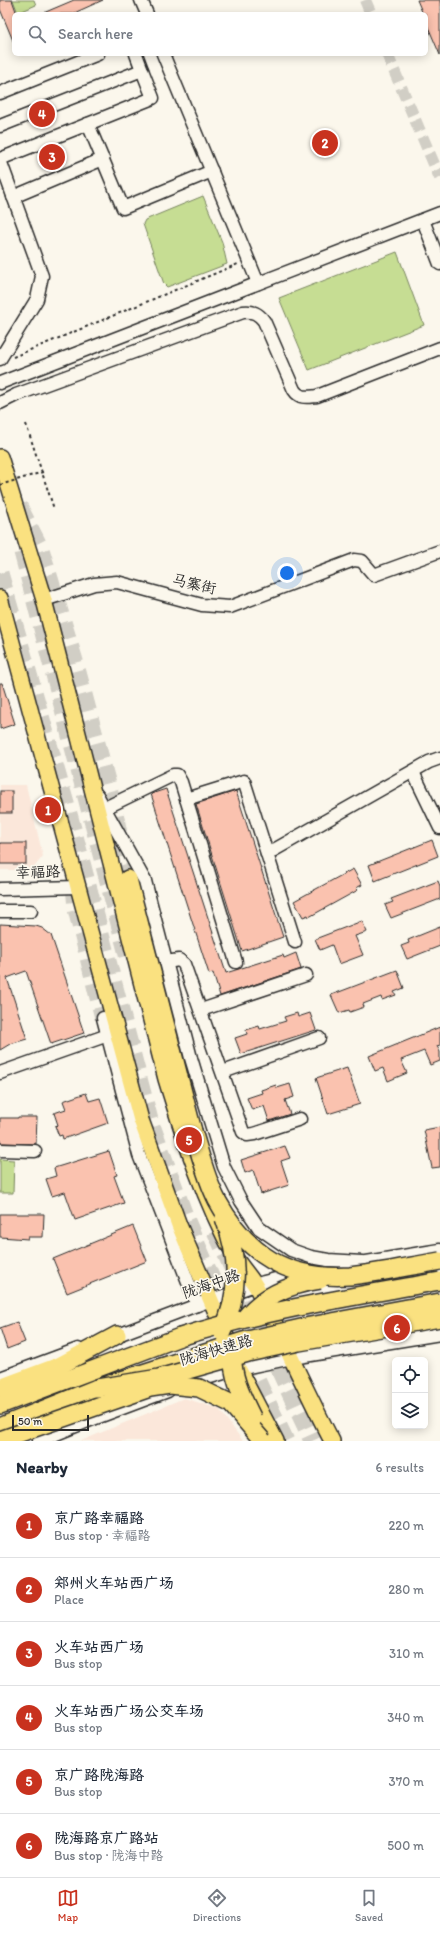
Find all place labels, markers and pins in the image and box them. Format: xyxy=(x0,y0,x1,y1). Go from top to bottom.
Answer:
pin: 4 xyxy=(29,99,55,129)
pin: 2 xyxy=(312,128,338,158)
pin: 3 xyxy=(39,142,65,172)
pin: 1 xyxy=(35,795,61,825)
pin: 5 xyxy=(176,1125,202,1155)
pin: 6 xyxy=(384,1313,410,1343)

